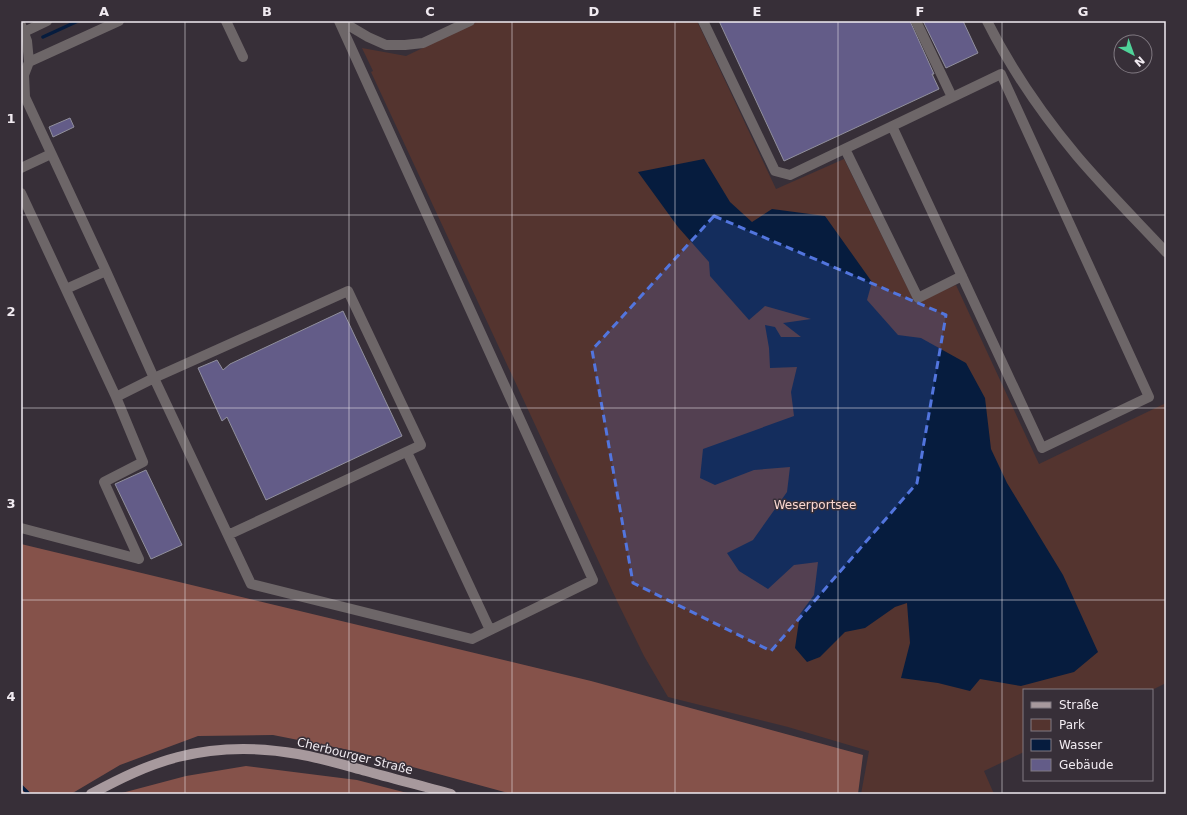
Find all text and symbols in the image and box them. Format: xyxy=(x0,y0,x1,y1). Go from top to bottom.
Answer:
text: A xyxy=(99,4,109,19)
text: B xyxy=(262,4,272,19)
text: C xyxy=(425,4,435,19)
text: D xyxy=(589,4,600,19)
text: E xyxy=(753,4,761,19)
text: F xyxy=(916,4,924,19)
text: G xyxy=(1078,4,1088,19)
north arrow xyxy=(1113,34,1153,74)
text: N xyxy=(1131,53,1147,69)
text: 1 xyxy=(6,111,16,126)
text: 2 xyxy=(6,304,16,319)
text: 3 xyxy=(6,496,16,511)
park label: Weserportsee xyxy=(774,498,856,512)
text: 4 xyxy=(6,689,16,704)
legend xyxy=(1023,689,1153,781)
text: Straße xyxy=(1059,698,1099,712)
text: Park xyxy=(1059,718,1085,732)
street label: Cherbourger Straße xyxy=(296,735,414,777)
text: Wasser xyxy=(1059,738,1102,752)
text: Gebäude xyxy=(1059,758,1113,772)

